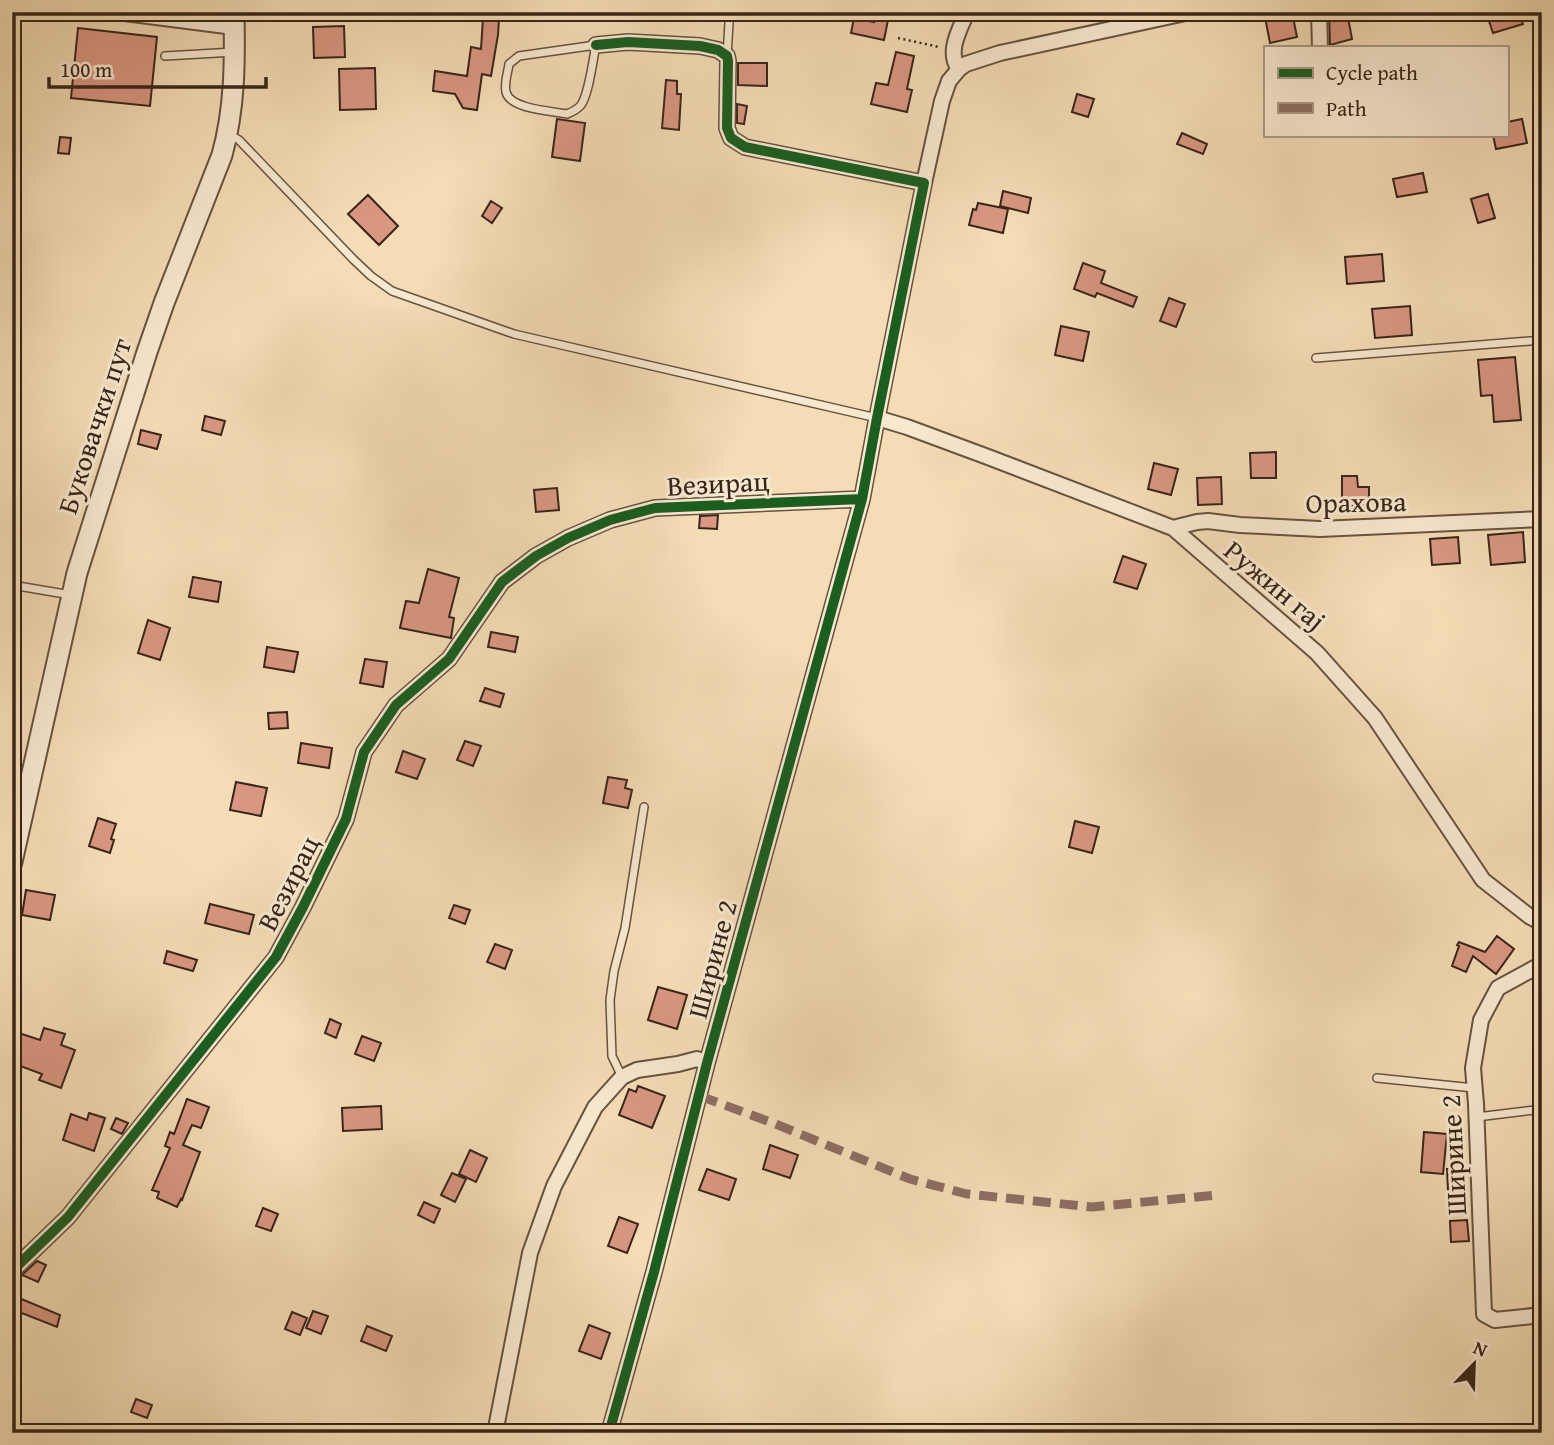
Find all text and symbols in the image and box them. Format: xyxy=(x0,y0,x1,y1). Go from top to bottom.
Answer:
scale bar xyxy=(49,46,266,90)
legend xyxy=(1264,46,1508,136)
text: 100 m xyxy=(60,54,112,85)
text: Cycle path xyxy=(1326,57,1418,88)
text: Path xyxy=(1326,93,1367,124)
street label: Буковачки пут xyxy=(46,332,141,519)
street label: Везирац xyxy=(666,459,770,506)
street label: Орахова xyxy=(1305,480,1407,523)
street label: Ружин гај xyxy=(1216,530,1335,639)
street label: Везирац xyxy=(246,828,329,938)
street label: Ширине 2 xyxy=(676,895,747,1023)
street label: Ширине 2 xyxy=(1429,1094,1476,1216)
north arrow xyxy=(1438,1330,1508,1400)
text: N xyxy=(1469,1333,1492,1364)

